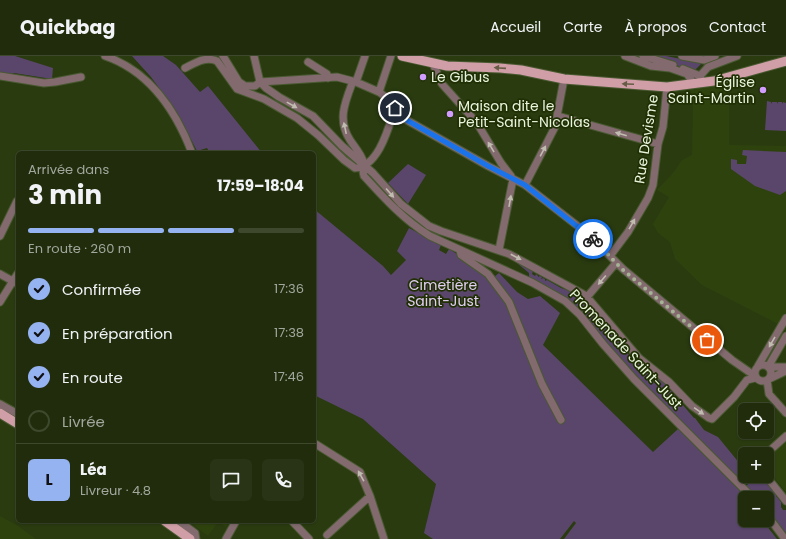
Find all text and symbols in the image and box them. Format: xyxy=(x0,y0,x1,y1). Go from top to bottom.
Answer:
text: Quickbag xyxy=(20,14,115,41)
text: Accueil xyxy=(490,17,541,37)
text: Carte xyxy=(563,17,603,37)
text: À propos xyxy=(625,17,687,37)
text: Contact xyxy=(709,17,766,37)
one-way arrow xyxy=(494,65,506,72)
place label: Le Gibus xyxy=(431,67,490,87)
marker: Le Gibus xyxy=(418,72,428,82)
place label: Église Saint-Martin xyxy=(668,72,755,108)
one-way arrow xyxy=(622,81,634,88)
marker: Église Saint-Martin xyxy=(758,85,768,95)
pin xyxy=(378,91,412,125)
street label: Rue Devisme xyxy=(629,93,663,185)
place label: Maison dite le Petit-Saint-Nicolas xyxy=(458,96,590,132)
icon: home xyxy=(384,97,406,119)
one-way arrow xyxy=(286,101,298,108)
marker: Maison dite le Petit-Saint-Nicolas xyxy=(445,109,455,119)
one-way arrow xyxy=(341,121,347,134)
one-way arrow xyxy=(615,131,627,137)
one-way arrow xyxy=(488,141,495,153)
one-way arrow xyxy=(539,145,546,157)
text: Arrivée dans xyxy=(28,160,109,179)
text: 17:59–18:04 xyxy=(217,175,304,196)
text: 3 min xyxy=(28,177,102,213)
one-way arrow xyxy=(386,187,395,198)
one-way arrow xyxy=(507,195,513,207)
one-way arrow xyxy=(629,218,636,230)
courier xyxy=(573,219,613,259)
icon: bike xyxy=(582,228,604,250)
text: En route · 260 m xyxy=(28,239,131,258)
one-way arrow xyxy=(510,254,522,261)
park label: Cimetière Saint-Just xyxy=(407,275,479,311)
one-way arrow xyxy=(597,275,606,285)
icon: check xyxy=(28,278,50,300)
text: Confirmée xyxy=(62,279,141,300)
text: 17:36 xyxy=(274,279,304,298)
street label: Promenade Saint-Just xyxy=(565,285,687,413)
icon: check xyxy=(28,322,50,344)
text: En préparation xyxy=(62,323,173,344)
text: 17:38 xyxy=(274,323,304,342)
pin xyxy=(690,323,724,357)
icon: bag xyxy=(696,329,718,351)
one-way arrow xyxy=(769,336,776,348)
icon: check xyxy=(28,366,50,388)
text: En route xyxy=(62,367,123,388)
text: 17:46 xyxy=(274,367,304,386)
map controls xyxy=(738,403,774,527)
button: locate xyxy=(738,403,774,439)
one-way arrow xyxy=(694,407,705,415)
text: Livrée xyxy=(62,411,105,432)
button: + xyxy=(738,447,774,483)
text: Léa xyxy=(80,459,107,480)
button: chat xyxy=(210,459,252,501)
button: phone xyxy=(262,459,304,501)
text: L xyxy=(45,469,53,490)
one-way arrow xyxy=(358,470,365,482)
text: Livreur · 4.8 xyxy=(80,481,151,500)
button: − xyxy=(738,491,774,527)

